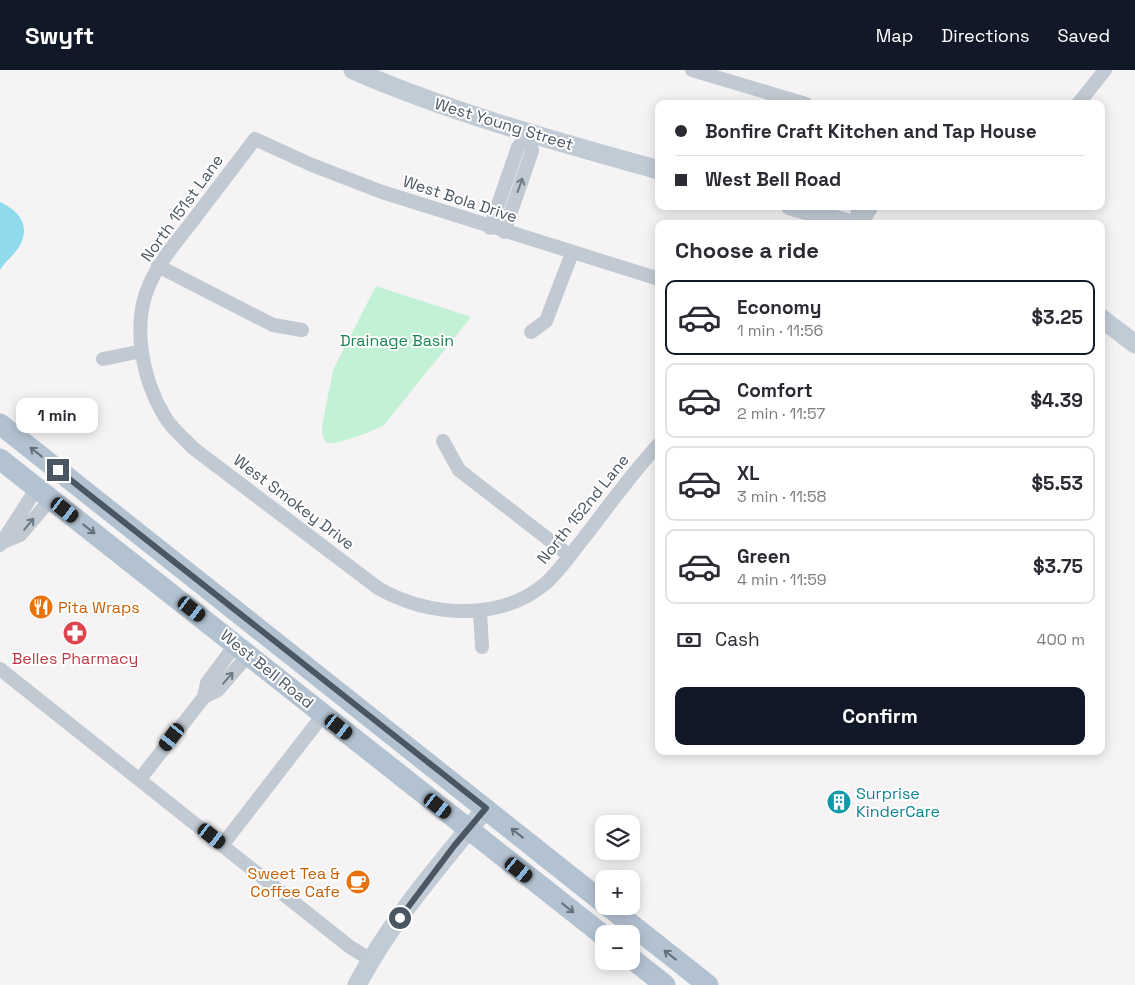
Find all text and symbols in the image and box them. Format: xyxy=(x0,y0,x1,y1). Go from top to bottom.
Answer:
text: Swyft xyxy=(25,20,94,51)
text: Map xyxy=(876,24,913,47)
text: Directions xyxy=(941,24,1030,47)
text: Saved xyxy=(1058,24,1110,47)
street label: West Young Street xyxy=(432,93,576,155)
text: Bonfire Craft Kitchen and Tap House xyxy=(705,119,1037,144)
street label: North 151st Lane xyxy=(136,150,228,266)
text: West Bell Road xyxy=(705,167,841,192)
street label: West Bola Drive xyxy=(400,171,520,227)
one-way arrow xyxy=(516,178,525,194)
text: Choose a ride xyxy=(675,236,819,264)
icon: car xyxy=(677,295,722,340)
text: Economy xyxy=(737,295,821,320)
text: $3.25 xyxy=(1032,305,1083,330)
text: 1 min · 11:56 xyxy=(737,320,823,341)
park label: Drainage Basin xyxy=(340,330,454,351)
icon: car xyxy=(677,378,722,423)
text: Comfort xyxy=(737,378,813,403)
text: $4.39 xyxy=(1030,388,1083,413)
callout: 1 min xyxy=(17,398,99,432)
text: 2 min · 11:57 xyxy=(737,403,825,424)
text: 1 min xyxy=(37,405,77,426)
one-way arrow xyxy=(30,447,43,458)
street label: West Smokey Drive xyxy=(229,450,359,554)
street label: North 152nd Lane xyxy=(532,450,634,568)
route end xyxy=(47,459,69,481)
icon: car xyxy=(677,461,722,506)
text: XL xyxy=(737,461,760,486)
text: $5.53 xyxy=(1031,471,1083,496)
text: 3 min · 11:58 xyxy=(737,486,826,507)
car xyxy=(48,495,81,525)
one-way arrow xyxy=(24,518,35,531)
one-way arrow xyxy=(83,523,96,534)
icon: car xyxy=(677,544,722,589)
text: Green xyxy=(737,544,790,569)
text: $3.75 xyxy=(1033,554,1083,579)
text: 4 min · 11:59 xyxy=(737,569,827,590)
restaurant icon: Pita Wraps xyxy=(28,594,54,620)
car xyxy=(175,594,208,624)
place label: Pita Wraps xyxy=(58,597,140,618)
pharmacy icon: Belles Pharmacy xyxy=(62,620,88,646)
street label: West Bell Road xyxy=(216,625,318,713)
icon: cash xyxy=(675,626,703,654)
text: Cash xyxy=(715,627,760,652)
text: 400 m xyxy=(1037,629,1085,650)
place label: Belles Pharmacy xyxy=(12,648,138,669)
one-way arrow xyxy=(223,672,234,685)
button: Confirm xyxy=(675,687,1085,745)
car xyxy=(322,712,355,742)
car xyxy=(156,721,187,753)
place label: Surprise KinderCare xyxy=(856,783,940,822)
building icon: Surprise KinderCare xyxy=(826,789,852,815)
car xyxy=(421,791,454,821)
map controls xyxy=(595,815,640,970)
button: layers xyxy=(595,815,640,860)
car xyxy=(195,821,228,851)
one-way arrow xyxy=(511,827,524,838)
car xyxy=(502,855,535,885)
place label: Sweet Tea & Coffee Cafe xyxy=(248,863,340,902)
cafe icon: Sweet Tea & Coffee Cafe xyxy=(345,869,371,895)
button: + xyxy=(595,870,640,915)
one-way arrow xyxy=(561,903,574,914)
route start xyxy=(389,907,411,929)
button: − xyxy=(595,925,640,970)
one-way arrow xyxy=(663,950,676,961)

